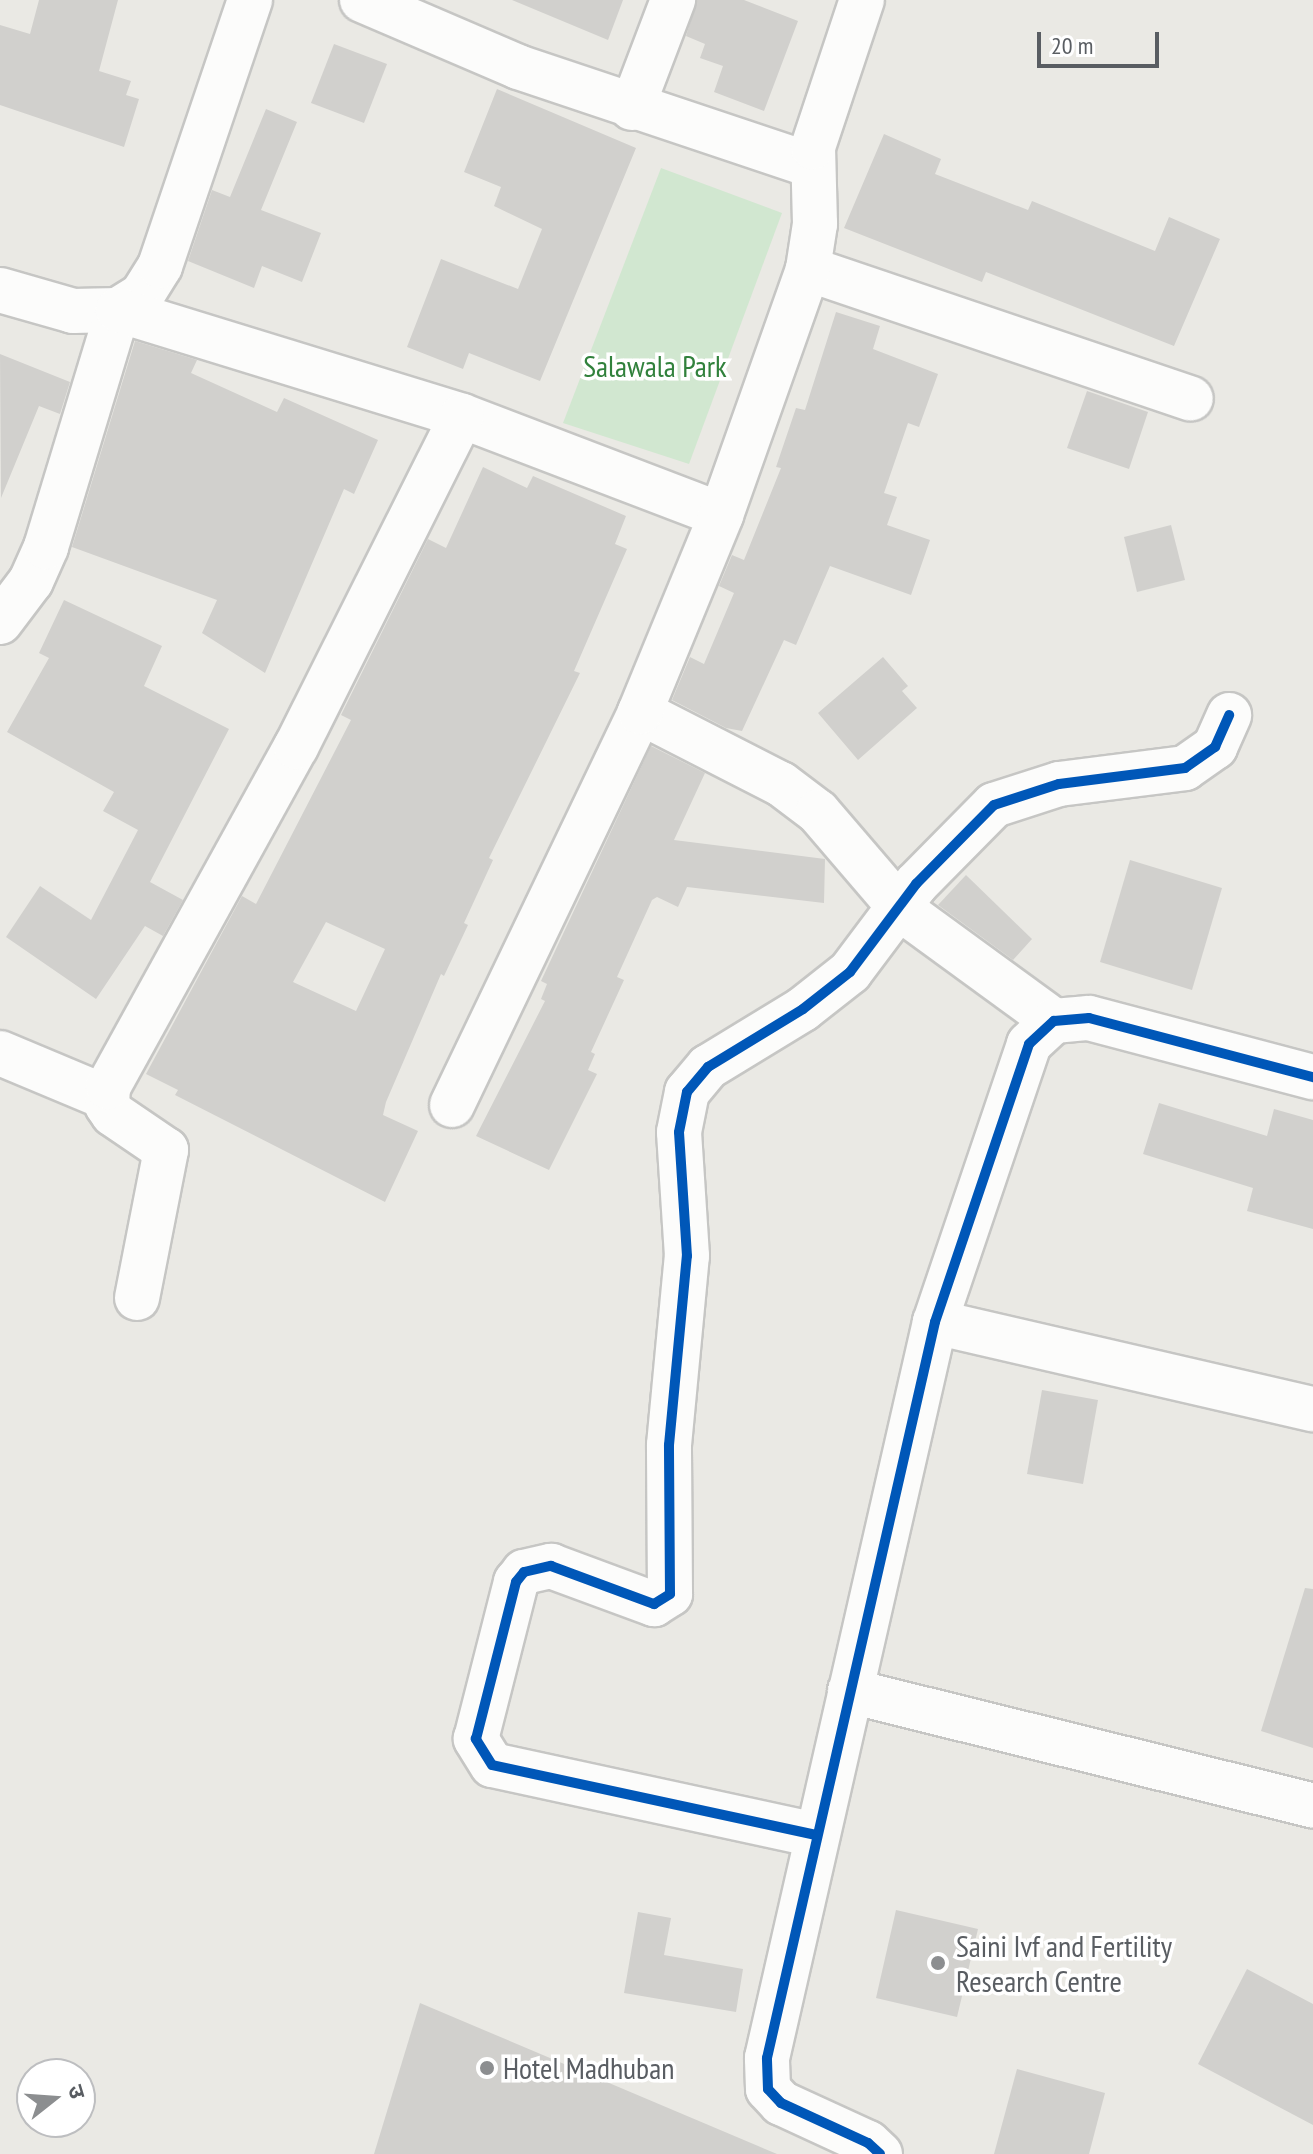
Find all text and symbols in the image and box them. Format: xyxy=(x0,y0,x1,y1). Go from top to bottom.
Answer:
scale bar xyxy=(1041,16,1163,66)
text: 20 m xyxy=(1051,30,1093,61)
park label: Salawala Park xyxy=(583,348,727,384)
place label: Saini Ivf and Fertility Research Centre xyxy=(956,1928,1172,1998)
marker: Saini Ivf and Fertility Research Centre xyxy=(927,1952,949,1974)
place label: Hotel Madhuban xyxy=(503,2050,674,2086)
north arrow xyxy=(16,2058,96,2138)
marker: Hotel Madhuban xyxy=(478,2059,496,2077)
text: उ xyxy=(62,2081,92,2102)

